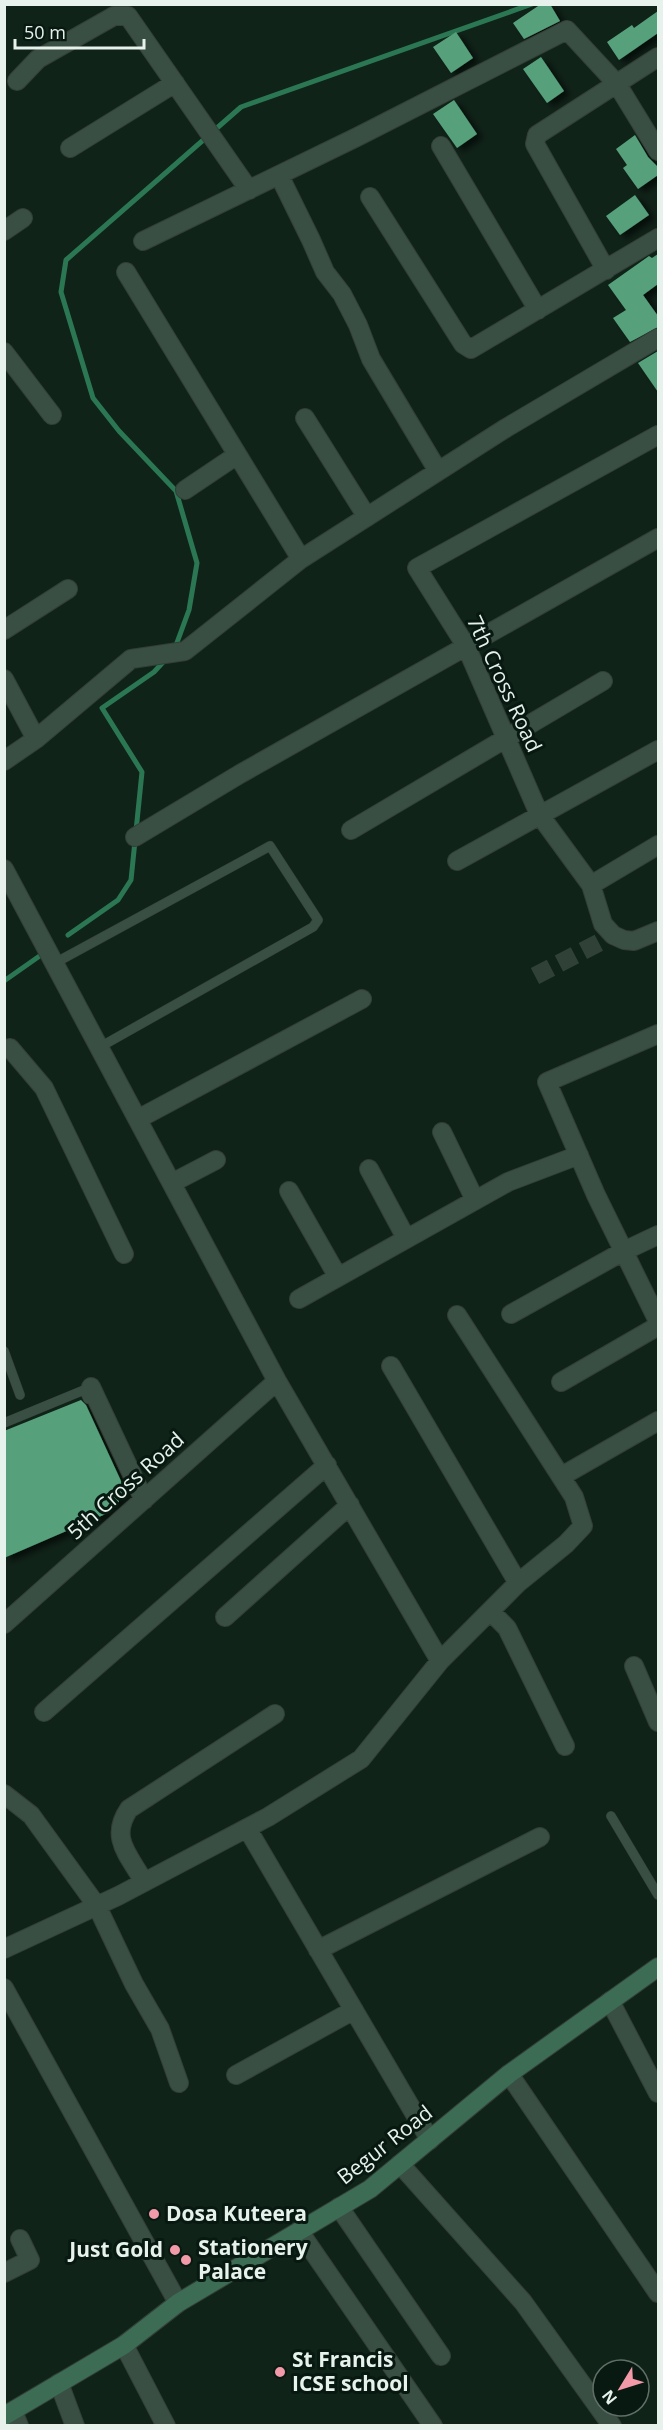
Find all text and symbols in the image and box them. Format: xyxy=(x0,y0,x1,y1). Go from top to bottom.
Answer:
scale bar xyxy=(15,12,144,50)
text: 50 m xyxy=(24,20,66,44)
street label: 7th Cross Road xyxy=(461,611,549,756)
street label: 5th Cross Road xyxy=(61,1425,190,1545)
street label: Begur Road xyxy=(331,2098,438,2190)
place label: Dosa Kuteera xyxy=(166,2199,307,2227)
marker: Dosa Kuteera xyxy=(147,2207,161,2221)
place label: Stationery Palace xyxy=(198,2233,308,2285)
place label: Just Gold xyxy=(67,2235,163,2263)
marker: Just Gold xyxy=(168,2243,182,2257)
marker: Stationery Palace xyxy=(179,2253,193,2267)
place label: St Francis ICSE school xyxy=(292,2345,409,2397)
north arrow xyxy=(591,2358,651,2418)
marker: St Francis ICSE school xyxy=(273,2365,287,2379)
text: N xyxy=(597,2385,622,2409)

